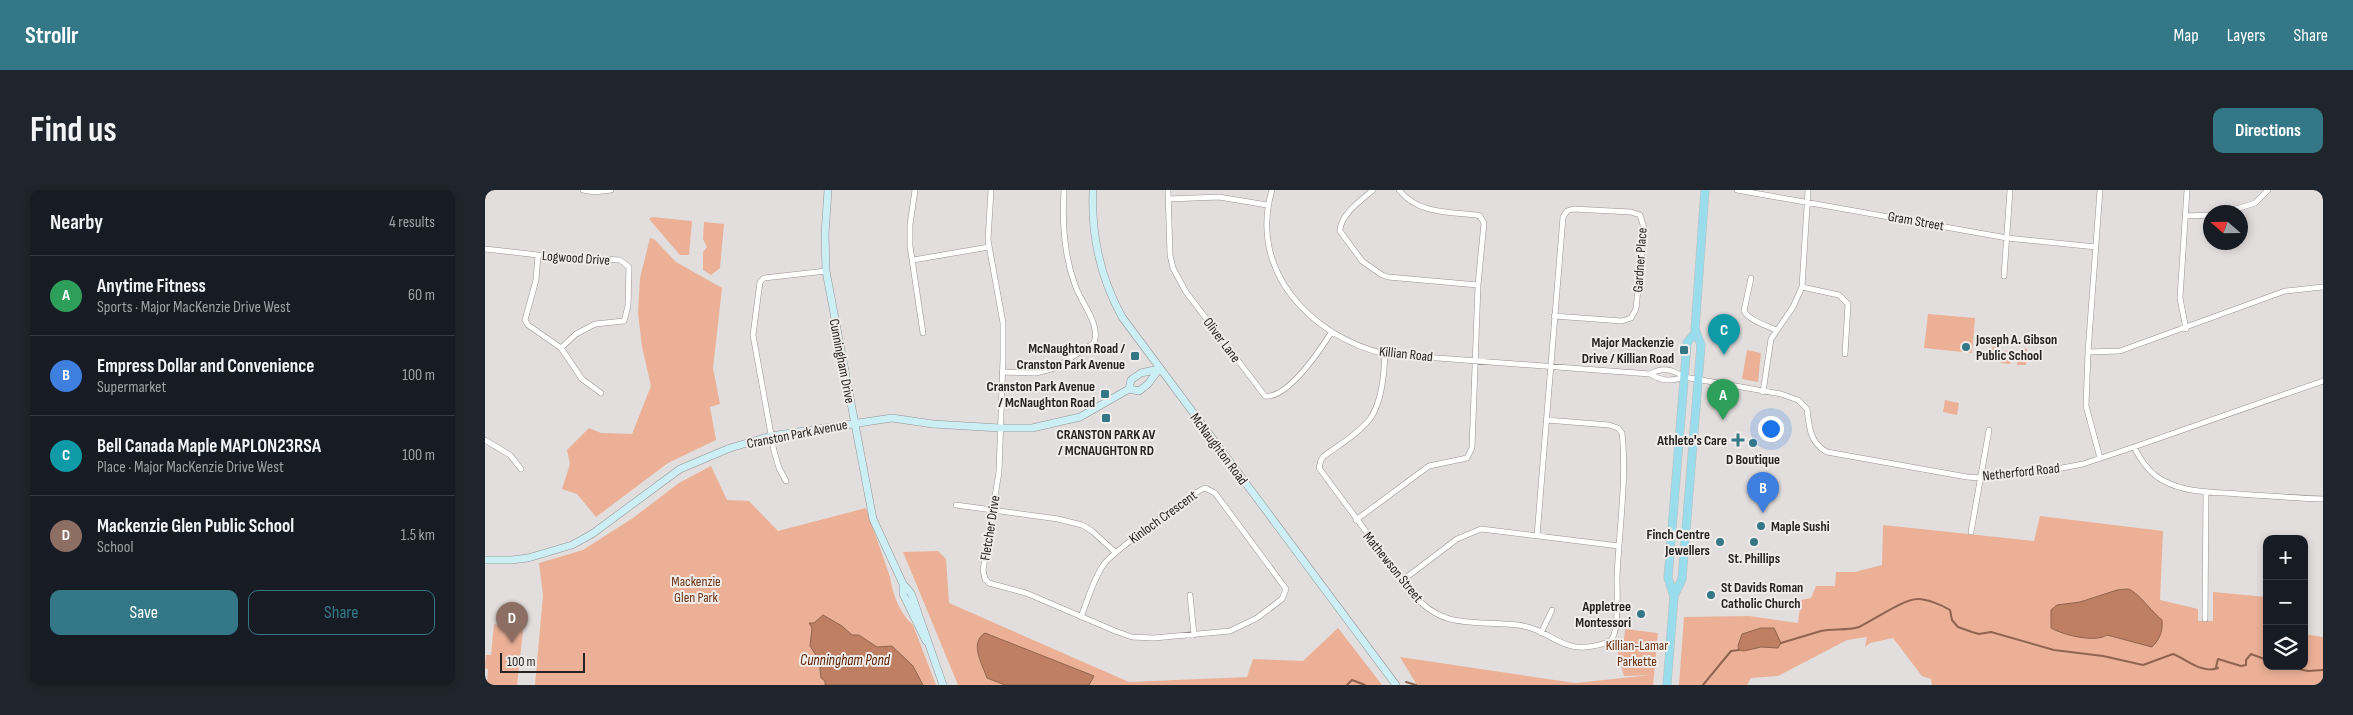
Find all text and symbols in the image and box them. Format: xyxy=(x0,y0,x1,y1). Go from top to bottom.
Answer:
text: Strollr xyxy=(25,21,79,50)
text: Map xyxy=(2174,25,2199,46)
text: Layers xyxy=(2227,25,2266,46)
text: Share xyxy=(2294,25,2328,46)
button: Directions xyxy=(2213,108,2323,153)
text: Find us xyxy=(30,109,117,152)
north arrow xyxy=(2203,205,2248,250)
street label: Gram Street xyxy=(1886,208,1946,234)
text: Nearby xyxy=(50,210,103,235)
text: 4 results xyxy=(389,213,435,232)
street label: Gardner Place xyxy=(1629,227,1651,293)
street label: Logwood Drive xyxy=(541,247,611,269)
text: Anytime Fitness xyxy=(97,275,206,298)
text: A xyxy=(62,286,70,305)
text: 60 m xyxy=(408,286,435,305)
text: Sports · Major MacKenzie Drive West xyxy=(97,298,291,317)
street label: Oliver Lane xyxy=(1200,314,1244,366)
pin: C xyxy=(1708,314,1740,355)
street label: Cunningham Drive xyxy=(825,317,859,405)
place label: Joseph A. Gibson Public School xyxy=(1975,331,2057,364)
place label: Major Mackenzie Drive / Killian Road xyxy=(1582,334,1674,367)
place label: McNaughton Road / Cranston Park Avenue xyxy=(1017,340,1125,373)
marker: Joseph A. Gibson Public School xyxy=(1960,341,1972,353)
street label: Killian Road xyxy=(1378,343,1434,365)
marker: Major Mackenzie Drive / Killian Road xyxy=(1678,344,1690,356)
marker: McNaughton Road / Cranston Park Avenue xyxy=(1129,350,1141,362)
text: Empress Dollar and Convenience xyxy=(97,355,314,378)
text: B xyxy=(62,366,70,385)
text: 100 m xyxy=(402,366,435,385)
text: Supermarket xyxy=(97,378,166,397)
place label: Cranston Park Avenue / McNaughton Road xyxy=(987,378,1095,411)
pin: A xyxy=(1707,379,1739,420)
marker: Cranston Park Avenue / McNaughton Road xyxy=(1099,388,1111,400)
street label: McNaughton Road xyxy=(1186,410,1252,488)
marker: CRANSTON PARK AV / MCNAUGHTON RD xyxy=(1100,412,1112,424)
street label: Cranston Park Avenue xyxy=(745,416,849,452)
your location xyxy=(1758,416,1784,442)
place label: CRANSTON PARK AV / MCNAUGHTON RD xyxy=(1057,426,1156,459)
place label: Athlete's Care xyxy=(1656,432,1727,449)
marker: Athlete's Care xyxy=(1731,433,1745,447)
text: Bell Canada Maple MAPLON23RSA xyxy=(97,435,321,458)
marker: D Boutique xyxy=(1747,437,1759,449)
text: C xyxy=(62,446,70,465)
text: 100 m xyxy=(402,446,435,465)
place label: D Boutique xyxy=(1726,451,1780,468)
text: Place · Major MacKenzie Drive West xyxy=(97,458,284,477)
street label: Netherford Road xyxy=(1982,459,2061,485)
pin: B xyxy=(1747,472,1779,513)
street label: Kinloch Crescent xyxy=(1126,487,1200,547)
street label: Fletcher Drive xyxy=(976,494,1004,562)
text: Mackenzie Glen Public School xyxy=(97,515,294,538)
place label: Maple Sushi xyxy=(1771,518,1830,535)
marker: Maple Sushi xyxy=(1755,520,1767,532)
text: D xyxy=(62,526,70,545)
text: 1.5 km xyxy=(401,526,435,545)
place label: Finch Centre Jewellers xyxy=(1647,526,1710,559)
street label: Mathewson Street xyxy=(1359,528,1427,606)
map controls xyxy=(2263,535,2308,670)
button: + xyxy=(2263,535,2308,580)
marker: Finch Centre Jewellers xyxy=(1714,536,1726,548)
marker: St. Phillips xyxy=(1748,536,1760,548)
text: School xyxy=(97,538,133,557)
place label: St. Phillips xyxy=(1728,550,1780,567)
park label: Mackenzie Glen Park xyxy=(671,573,721,606)
place label: St Davids Roman Catholic Church xyxy=(1721,579,1803,612)
button: − xyxy=(2263,580,2308,625)
marker: St Davids Roman Catholic Church xyxy=(1705,589,1717,601)
button: Save xyxy=(50,590,238,635)
button: Share xyxy=(248,590,435,635)
place label: Appletree Montessori xyxy=(1575,598,1631,631)
pin: D xyxy=(496,602,528,643)
marker: Appletree Montessori xyxy=(1635,608,1647,620)
button: layers xyxy=(2263,625,2308,670)
park label: Killian-Lamar Parkette xyxy=(1606,637,1668,670)
scale bar xyxy=(500,650,585,673)
water label: Cunningham Pond xyxy=(800,651,891,670)
text: 100 m xyxy=(507,653,536,670)

